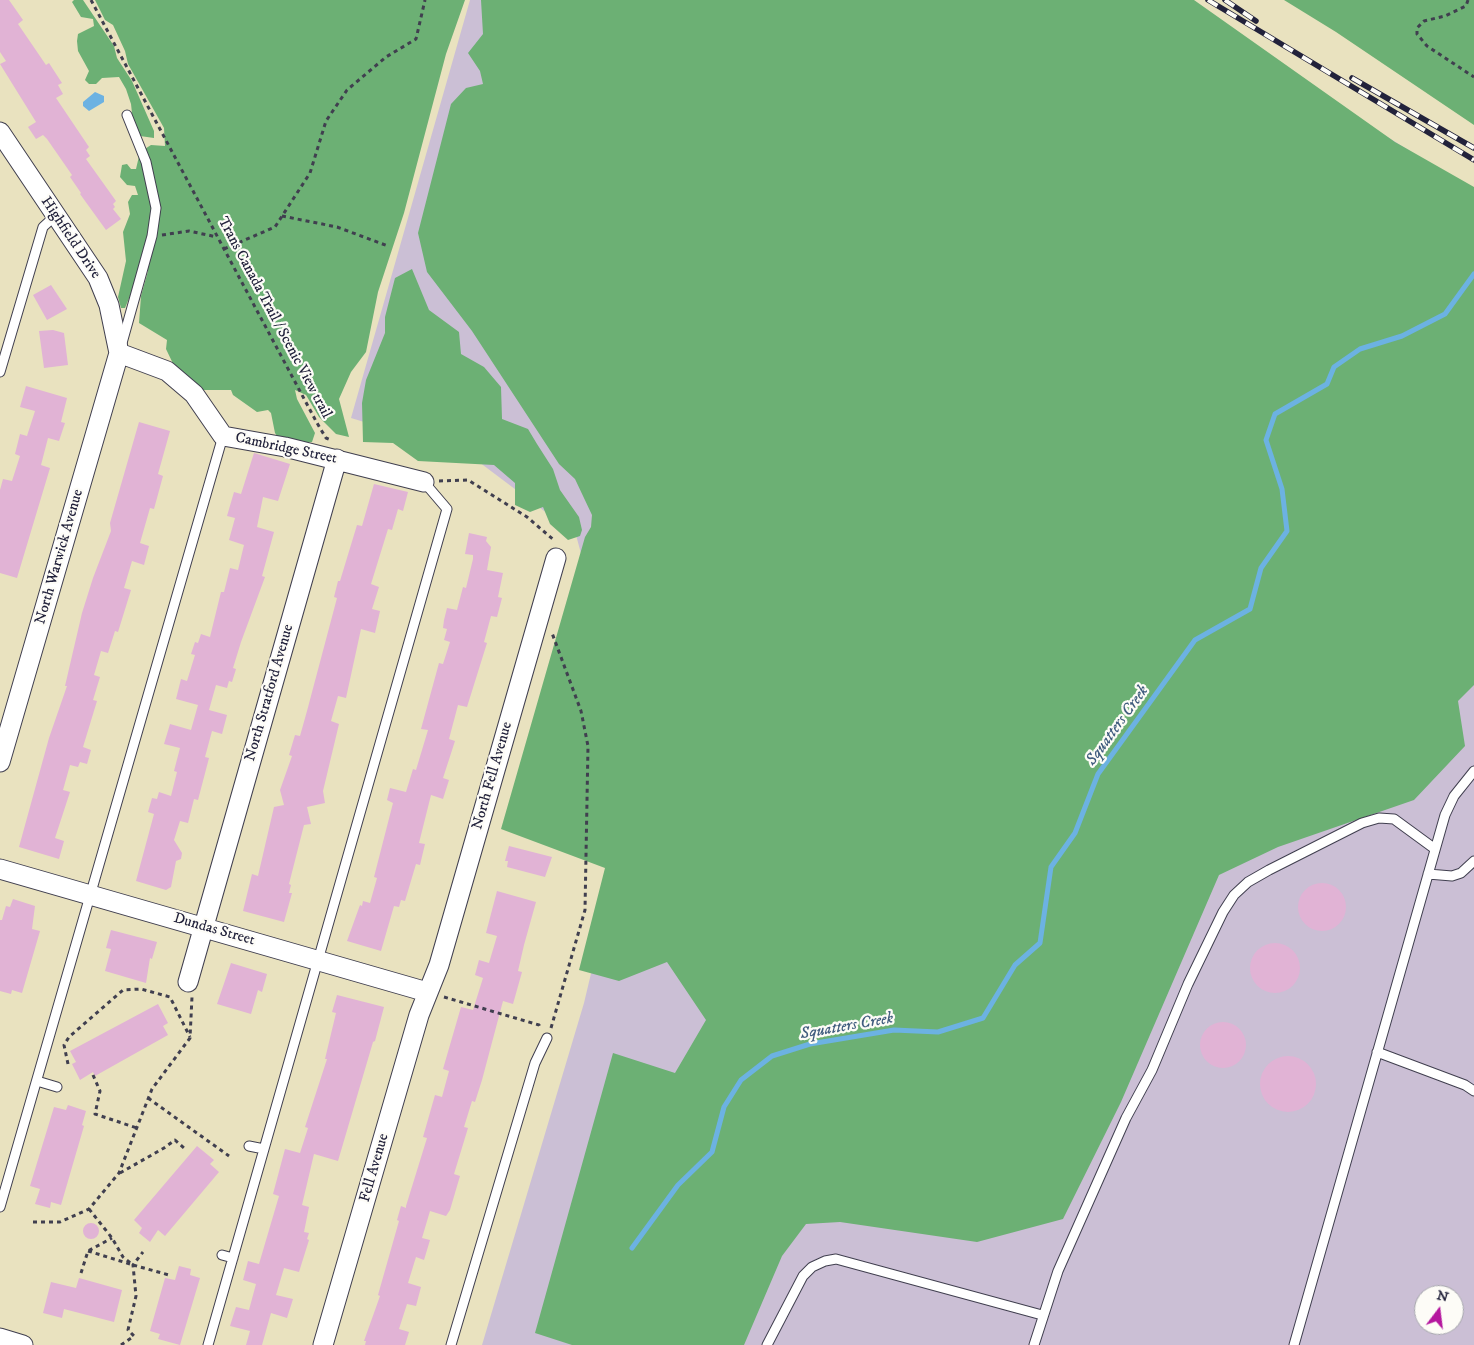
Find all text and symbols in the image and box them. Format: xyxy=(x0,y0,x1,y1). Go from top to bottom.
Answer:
street label: Highfield Drive xyxy=(36,194,104,282)
street label: Trans Canada Trail / Scenic View trail xyxy=(213,214,335,422)
street label: Cambridge Street xyxy=(233,429,339,469)
street label: North Warwick Avenue xyxy=(32,487,88,627)
street label: North Stratford Avenue xyxy=(242,622,298,764)
water label: Squatters Creek xyxy=(1083,682,1153,770)
street label: North Fell Avenue xyxy=(469,720,517,832)
street label: Dundas Street xyxy=(171,910,257,950)
water label: Squatters Creek xyxy=(799,1009,895,1045)
street label: Fell Avenue xyxy=(357,1132,393,1204)
north arrow xyxy=(1414,1285,1464,1335)
text: N xyxy=(1435,1286,1451,1307)

